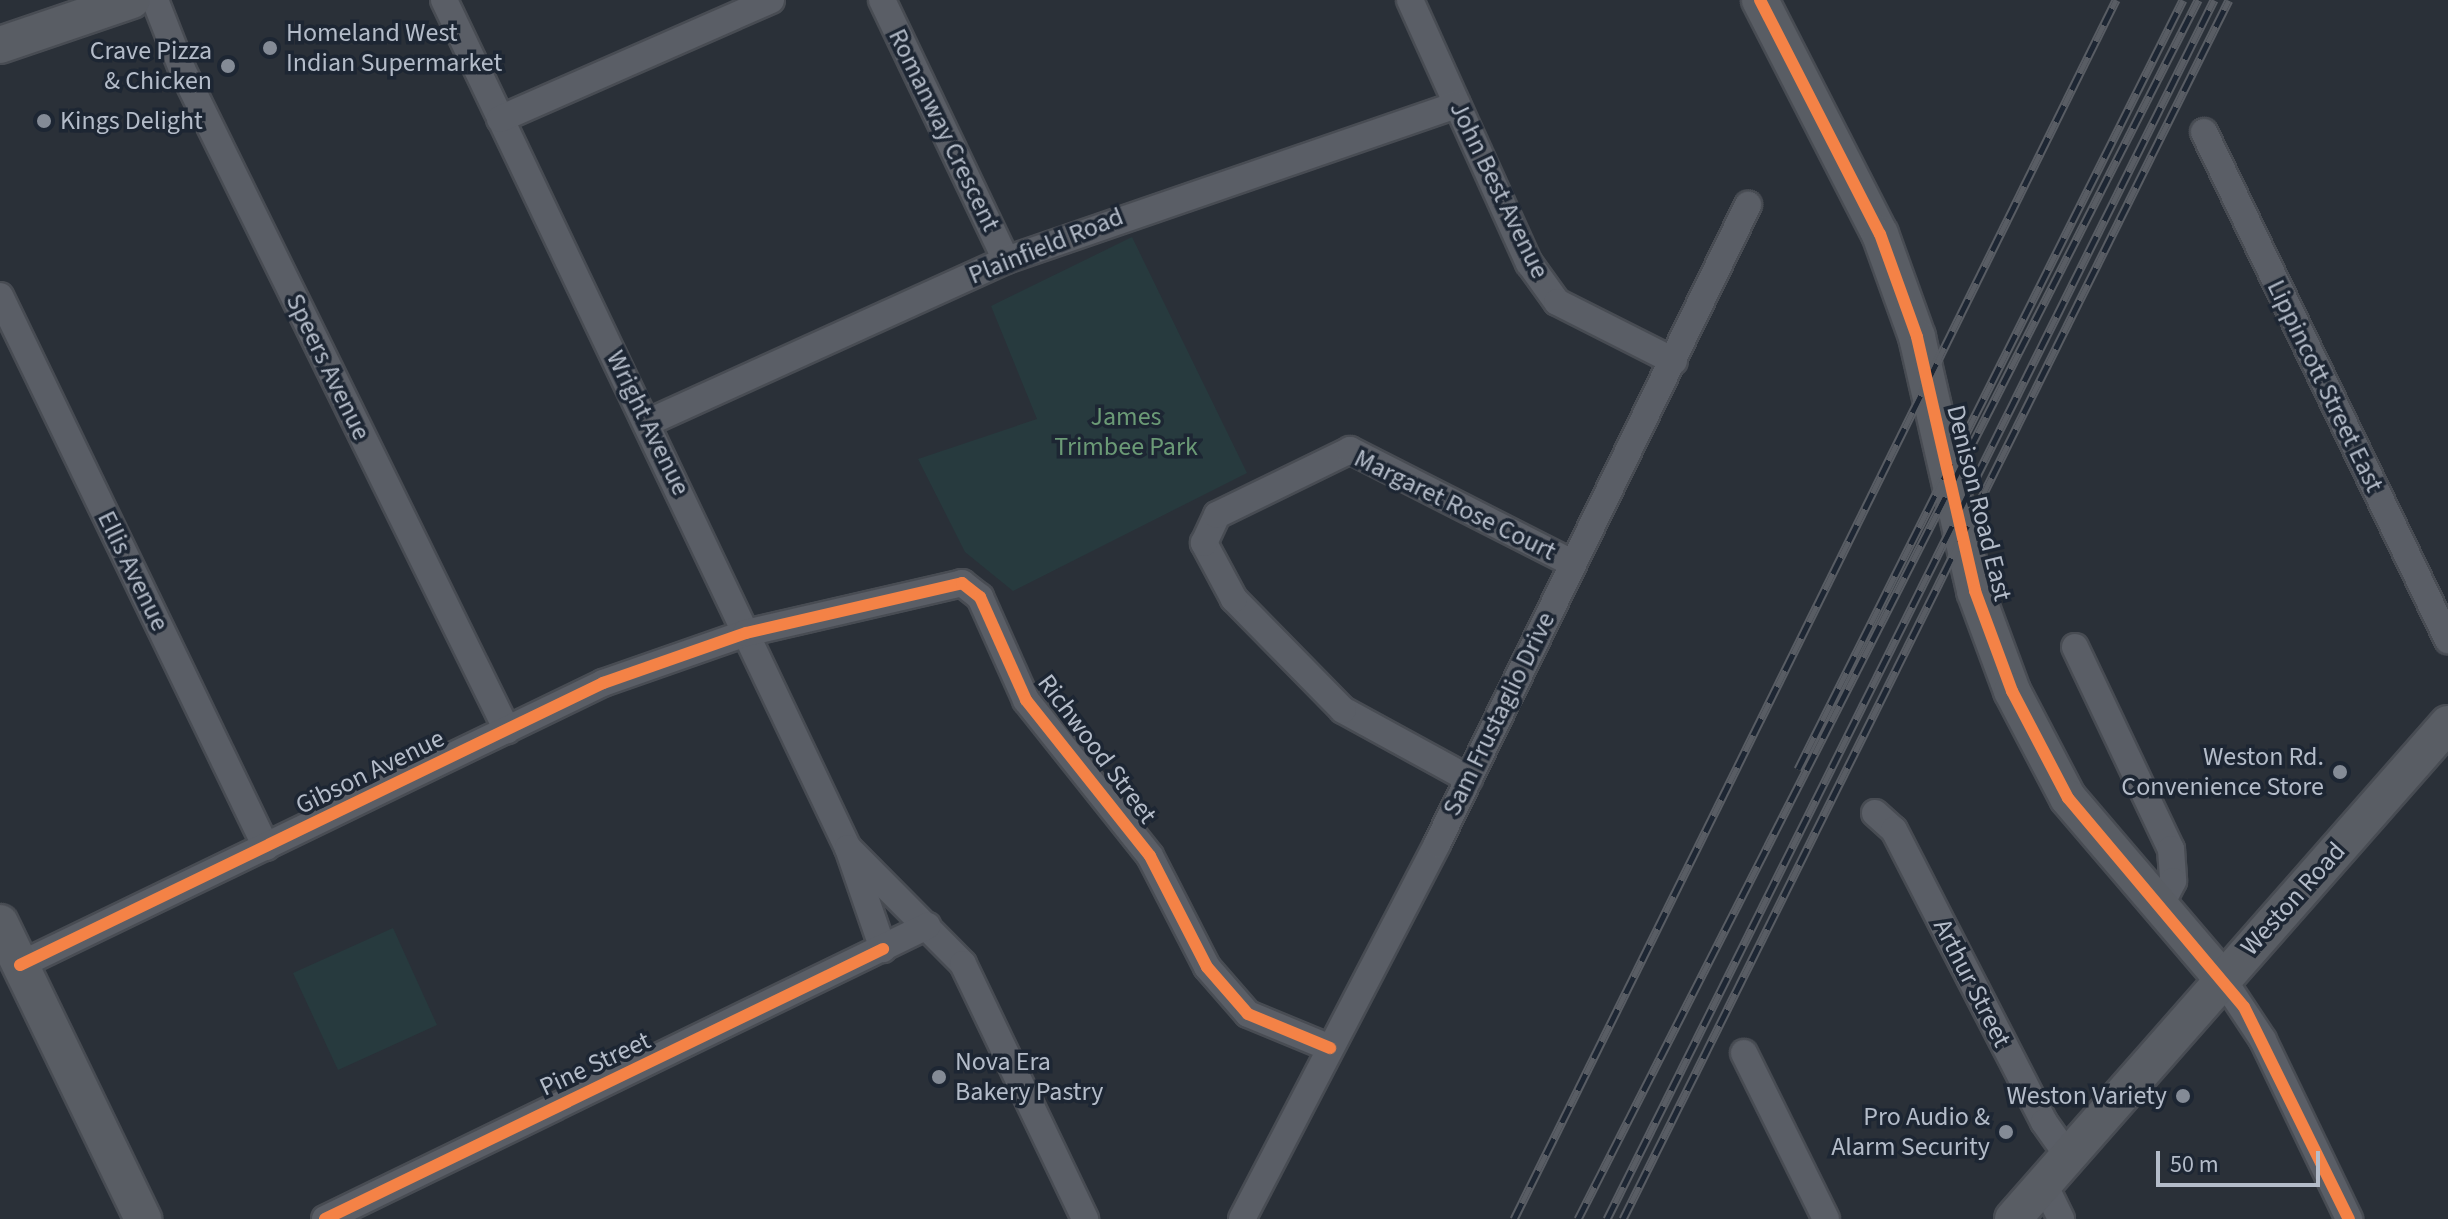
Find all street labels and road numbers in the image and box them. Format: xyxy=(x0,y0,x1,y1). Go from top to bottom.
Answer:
street label: Romanway Crescent xyxy=(882,24,1006,236)
street label: John Best Avenue xyxy=(1443,97,1555,283)
street label: Plainfield Road xyxy=(964,201,1128,291)
street label: Lippincott Street East xyxy=(2260,275,2390,497)
street label: Speers Avenue xyxy=(279,289,377,445)
street label: Wright Avenue xyxy=(600,346,696,500)
street label: Denison Road East xyxy=(1940,402,2018,604)
street label: Margaret Rose Court xyxy=(1349,443,1561,567)
street label: Ellis Avenue xyxy=(91,506,175,636)
street label: Sam Frustaglio Drive xyxy=(1436,607,1562,821)
street label: Richwood Street xyxy=(1031,668,1163,830)
street label: Gibson Avenue xyxy=(291,723,449,821)
street label: Weston Road xyxy=(2234,836,2352,962)
street label: Arthur Street xyxy=(1926,914,2018,1052)
street label: Pine Street xyxy=(535,1025,655,1103)

